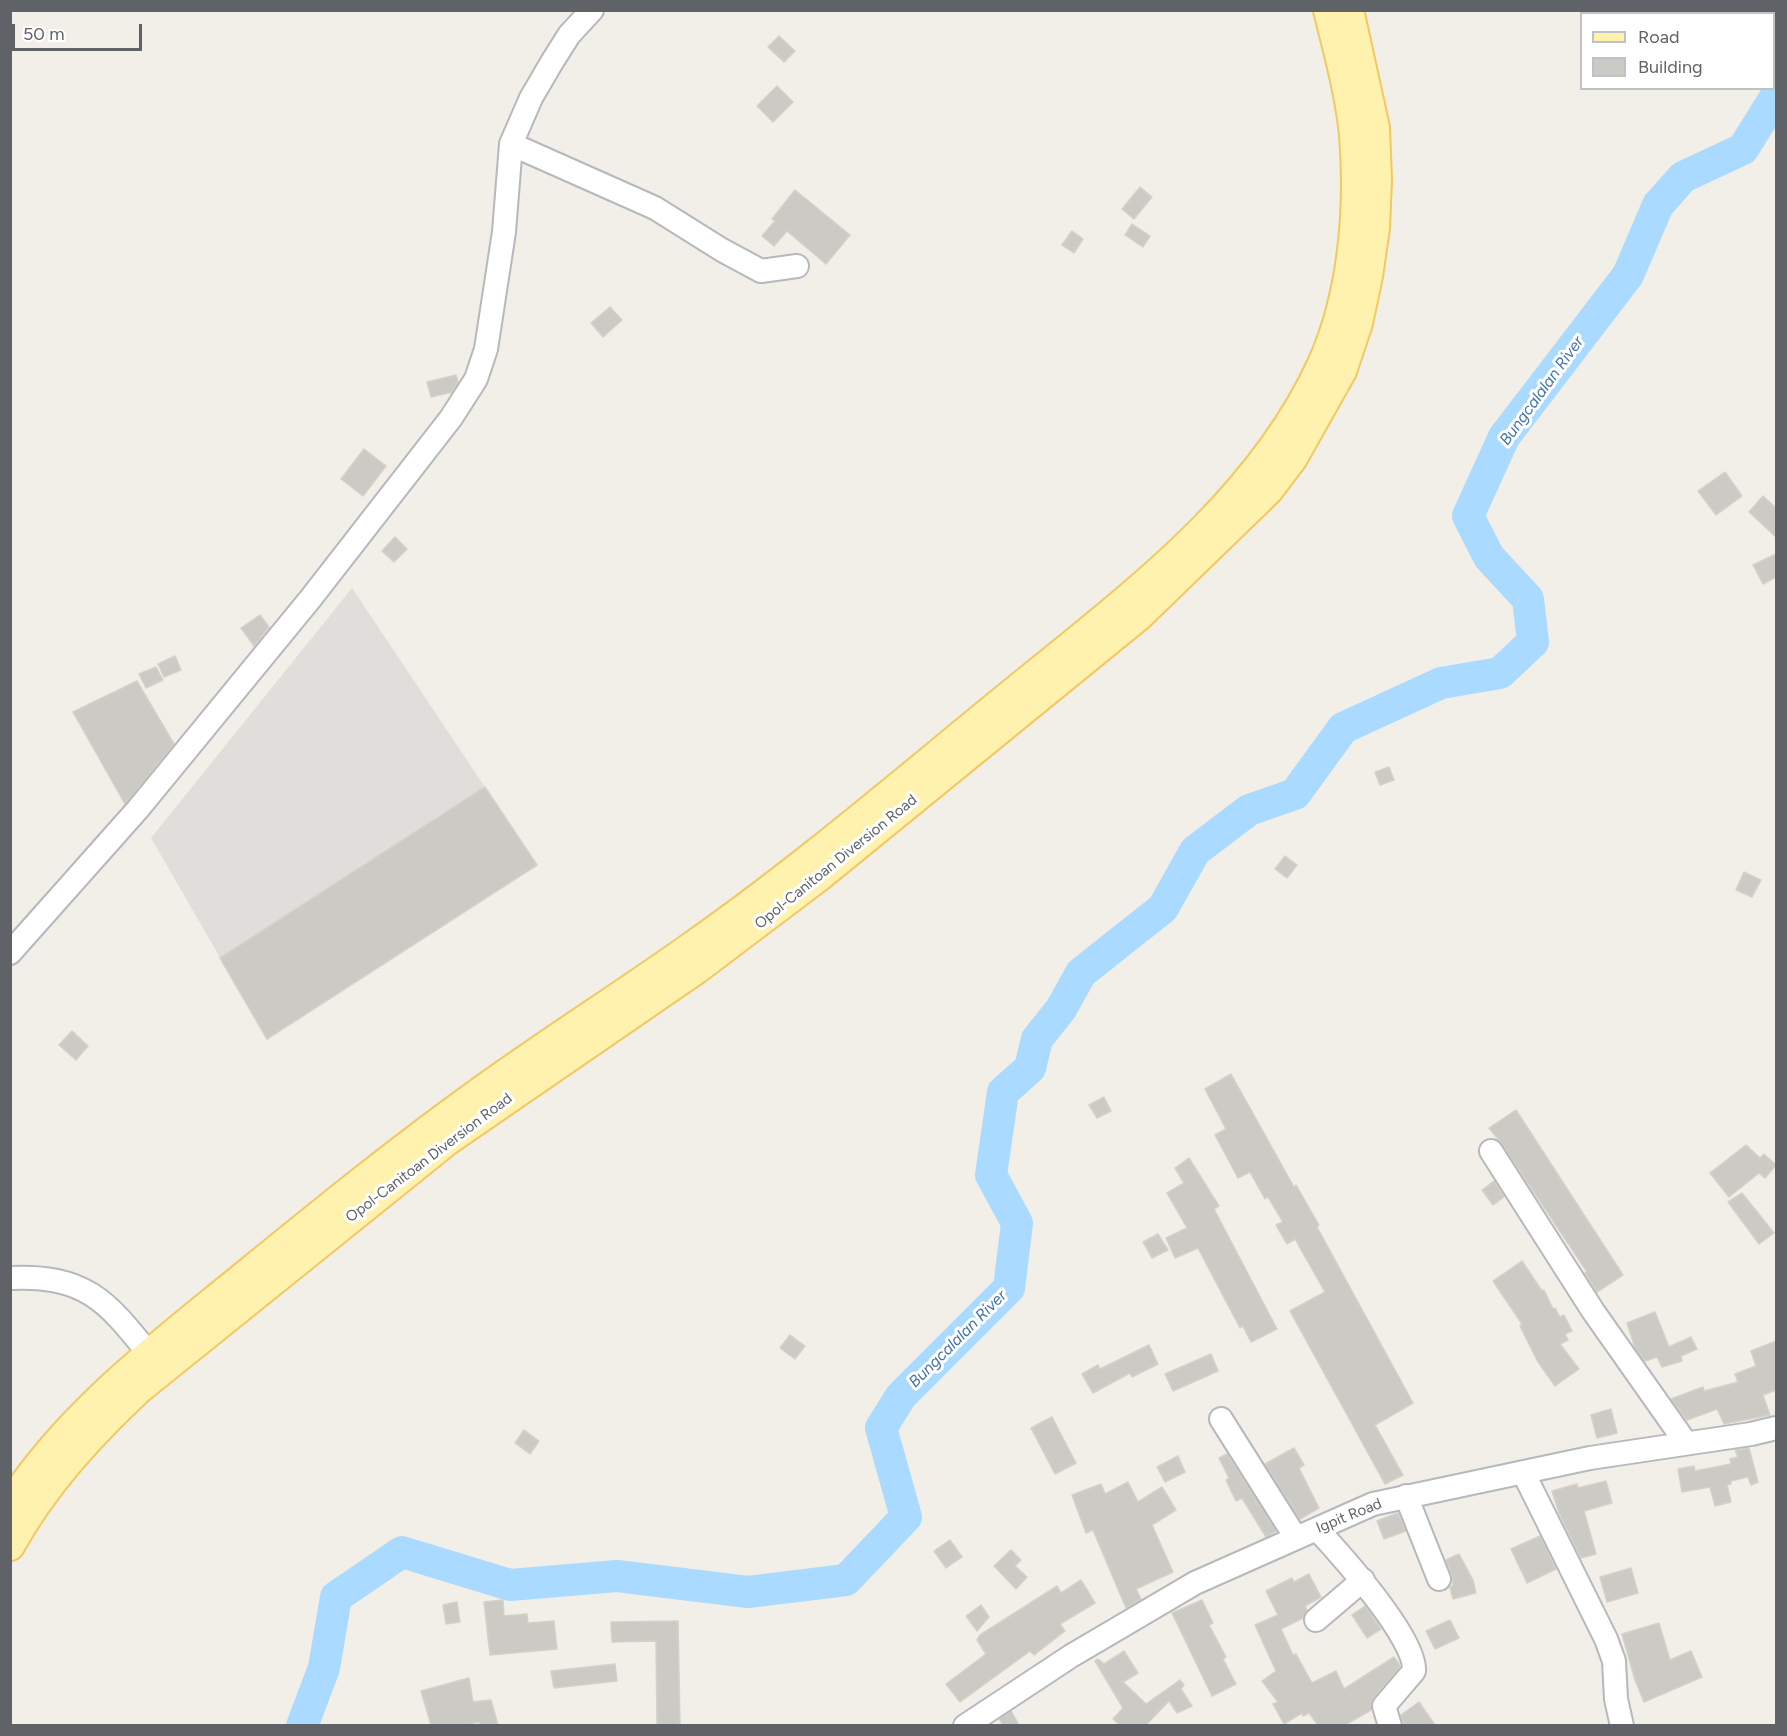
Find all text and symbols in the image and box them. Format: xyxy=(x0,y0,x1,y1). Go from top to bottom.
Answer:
scale bar xyxy=(15,12,146,50)
legend xyxy=(1580,12,1775,90)
text: 50 m xyxy=(23,23,65,45)
text: Road xyxy=(1638,26,1679,48)
text: Building xyxy=(1638,56,1703,78)
water label: Bungcalalan River xyxy=(1496,333,1588,449)
street label: Opol-Canitoan Diversion Road xyxy=(751,791,921,933)
street label: Opol-Canitoan Diversion Road xyxy=(342,1090,516,1226)
water label: Bungcalalan River xyxy=(905,1286,1011,1392)
street label: Igpit Road xyxy=(1314,1495,1384,1537)

